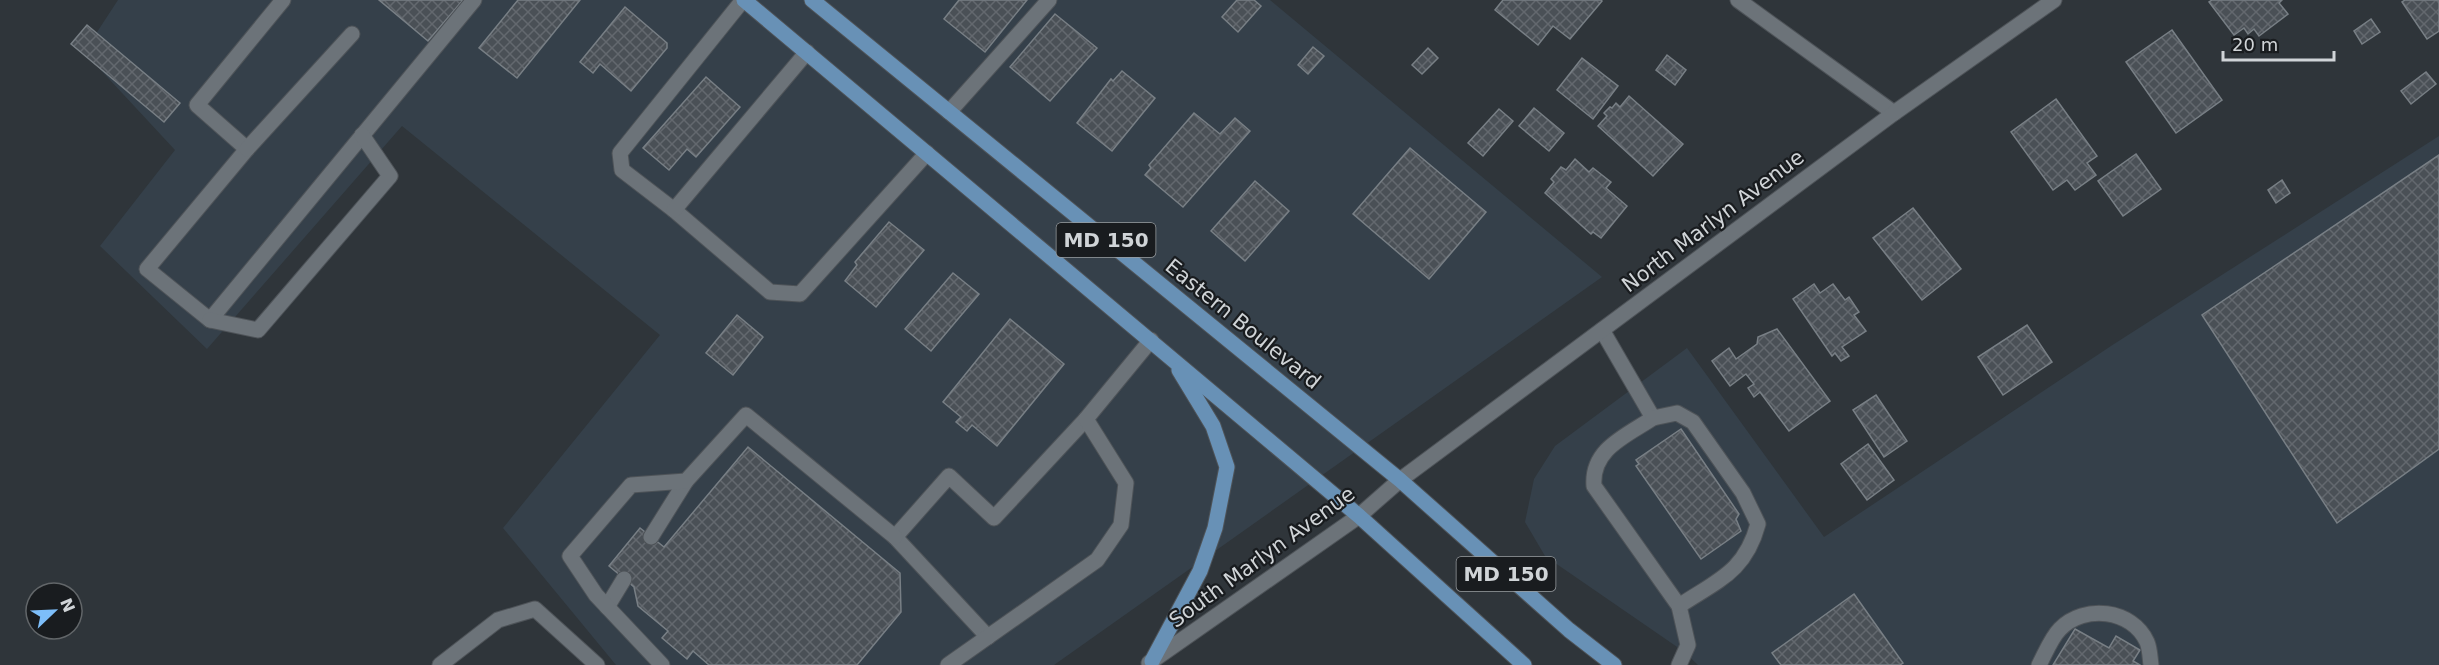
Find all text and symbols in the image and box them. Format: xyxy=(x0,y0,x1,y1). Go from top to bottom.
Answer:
scale bar xyxy=(2223,24,2334,62)
text: 20 m xyxy=(2232,34,2278,55)
street label: North Marlyn Avenue xyxy=(1617,145,1809,297)
road number: MD 150 xyxy=(1056,223,1156,257)
street label: Eastern Boulevard xyxy=(1161,254,1325,394)
street label: South Marlyn Avenue xyxy=(1164,482,1360,632)
road number: MD 150 xyxy=(1456,557,1556,591)
north arrow xyxy=(24,581,84,641)
text: N xyxy=(56,595,79,615)

